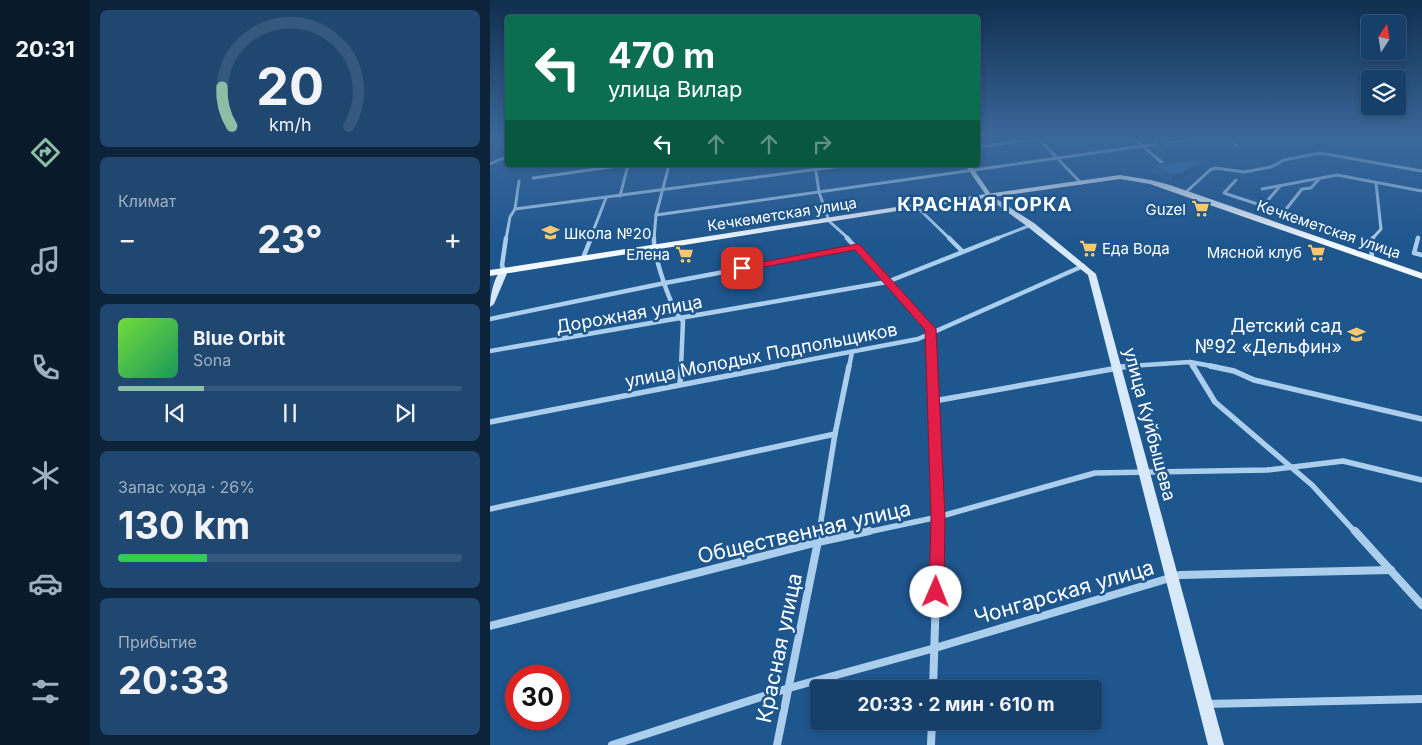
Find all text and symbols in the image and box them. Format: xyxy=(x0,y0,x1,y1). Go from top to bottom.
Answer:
north arrow xyxy=(1361,15,1406,60)
map controls xyxy=(1361,15,1406,115)
text: 470 m xyxy=(608,34,715,76)
icon: left xyxy=(525,35,590,100)
text: 20:31 xyxy=(15,36,75,62)
text: 20 xyxy=(256,55,324,118)
button: layers xyxy=(1361,70,1406,115)
text: улица Вилар xyxy=(608,76,743,102)
text: km/h xyxy=(269,114,311,135)
icon: left xyxy=(649,130,677,158)
icon: ahead xyxy=(702,130,730,158)
icon: ahead xyxy=(755,130,783,158)
icon: right xyxy=(808,130,836,158)
icon: directions xyxy=(28,135,63,170)
text: Климат xyxy=(118,191,176,211)
street label: Кечкеметская улица xyxy=(706,193,858,235)
district label: КРАСНАЯ ГОРКА xyxy=(897,193,1073,216)
street label: Кечкеметская улица xyxy=(1255,195,1403,263)
supermarket icon: Guzel xyxy=(1190,199,1210,219)
place label: Guzel xyxy=(1145,200,1186,219)
text: 23° xyxy=(257,216,323,262)
text: − xyxy=(118,222,137,256)
text: + xyxy=(443,222,462,256)
school or university icon: Школа №20 xyxy=(540,223,560,243)
place label: Школа №20 xyxy=(564,224,651,243)
supermarket icon: Еда Вода xyxy=(1078,238,1098,258)
place label: Еда Вода xyxy=(1102,239,1170,258)
supermarket icon: Мясной клуб xyxy=(1306,242,1326,262)
icon: music xyxy=(28,243,63,278)
place label: Мясной клуб xyxy=(1207,243,1302,262)
supermarket icon: Елена xyxy=(674,244,694,264)
place label: Елена xyxy=(626,245,670,264)
pin xyxy=(721,247,763,289)
icon: arrive xyxy=(728,254,756,282)
street label: Дорожная улица xyxy=(554,291,704,337)
place label: Детский сад №92 «Дельфин» xyxy=(1195,315,1342,357)
street label: улица Молодых Подпольщиков xyxy=(623,318,899,392)
school or university icon: Детский сад №92 «Дельфин» xyxy=(1346,325,1366,345)
text: Blue Orbit xyxy=(193,327,285,350)
street label: улица Куйбышева xyxy=(1119,345,1181,503)
icon: phone xyxy=(28,350,63,385)
text: Sona xyxy=(193,350,231,370)
icon: previous xyxy=(161,399,189,427)
icon: pause xyxy=(276,399,304,427)
icon: next xyxy=(391,399,419,427)
icon: climate xyxy=(28,458,63,493)
text: Запас хода · 26% xyxy=(118,477,255,497)
street label: Общественная улица xyxy=(695,495,913,569)
text: 130 km xyxy=(118,502,250,548)
street label: Чонгарская улица xyxy=(971,554,1157,630)
position arrow xyxy=(909,565,961,617)
icon: car xyxy=(28,566,63,601)
street label: Красная улица xyxy=(751,571,807,725)
text: Прибытие xyxy=(118,632,197,652)
text: 20:33 xyxy=(118,657,229,703)
speed limit sign: 30 xyxy=(505,665,570,730)
icon: filters xyxy=(28,674,63,709)
text: 20:33 · 2 мин · 610 m xyxy=(857,693,1055,716)

